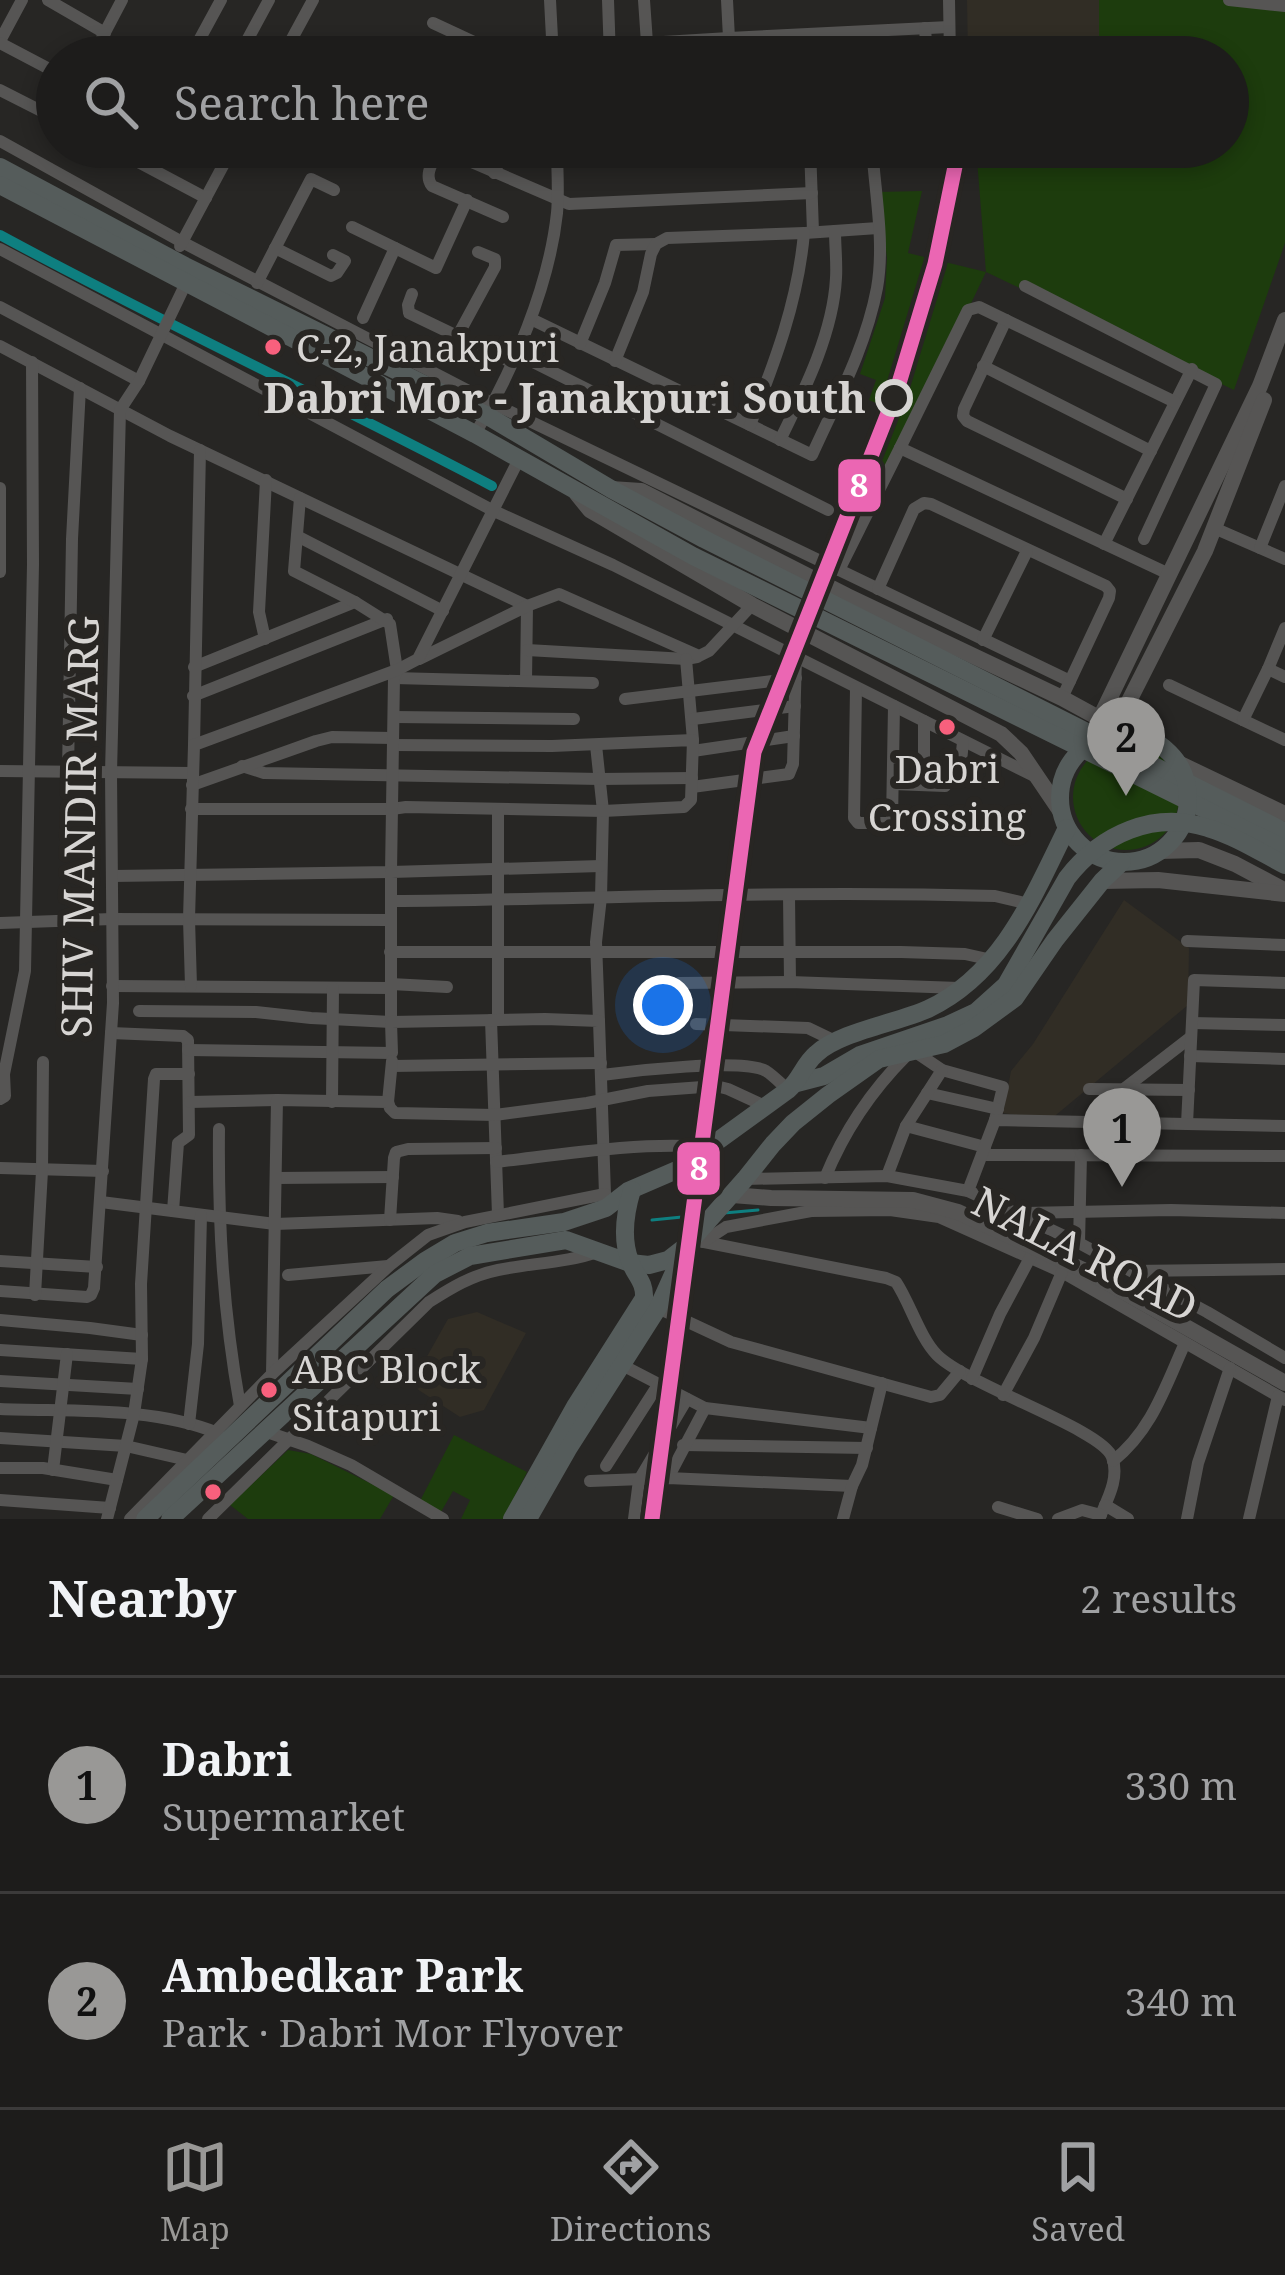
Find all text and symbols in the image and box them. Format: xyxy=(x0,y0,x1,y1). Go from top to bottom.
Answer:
search box xyxy=(36,36,1249,168)
icon: search xyxy=(78,69,144,135)
text: Search here xyxy=(174,72,429,133)
place label: C-2, Janakpuri xyxy=(296,320,559,373)
marker: C-2, Janakpuri xyxy=(262,336,284,358)
place label: Dabri Mor - Janakpuri South xyxy=(263,368,866,425)
marker: Dabri Mor - Janakpuri South xyxy=(877,381,911,415)
line badge: 8 xyxy=(836,457,883,514)
text: 8 xyxy=(850,462,868,507)
street label: SHIV MANDIR MARG xyxy=(46,615,111,1038)
pin: 2 xyxy=(1087,697,1165,796)
marker: Dabri Crossing xyxy=(936,716,958,738)
place label: Dabri Crossing xyxy=(868,741,1026,842)
your location xyxy=(633,975,693,1035)
pin: 1 xyxy=(1083,1088,1161,1187)
line badge: 8 xyxy=(675,1140,722,1197)
text: 8 xyxy=(690,1145,708,1190)
street label: NALA ROAD xyxy=(963,1172,1208,1334)
place label: ABC Block Sitapuri xyxy=(292,1341,481,1442)
marker: ABC Block Sitapuri xyxy=(258,1379,280,1401)
unlabelled marker xyxy=(202,1481,224,1503)
text: Nearby xyxy=(48,1562,236,1632)
text: 2 results xyxy=(1080,1571,1237,1624)
text: Dabri xyxy=(162,1728,292,1789)
text: 1 xyxy=(76,1758,98,1811)
text: 330 m xyxy=(1125,1758,1237,1811)
text: Supermarket xyxy=(162,1789,405,1842)
text: Ambedkar Park xyxy=(162,1944,523,2005)
text: 2 xyxy=(76,1974,98,2027)
text: 340 m xyxy=(1125,1974,1237,2027)
text: Park · Dabri Mor Flyover xyxy=(162,2005,623,2058)
tab: Map xyxy=(160,2134,230,2251)
tab: Directions xyxy=(550,2134,711,2251)
tab: Saved xyxy=(1031,2134,1125,2251)

